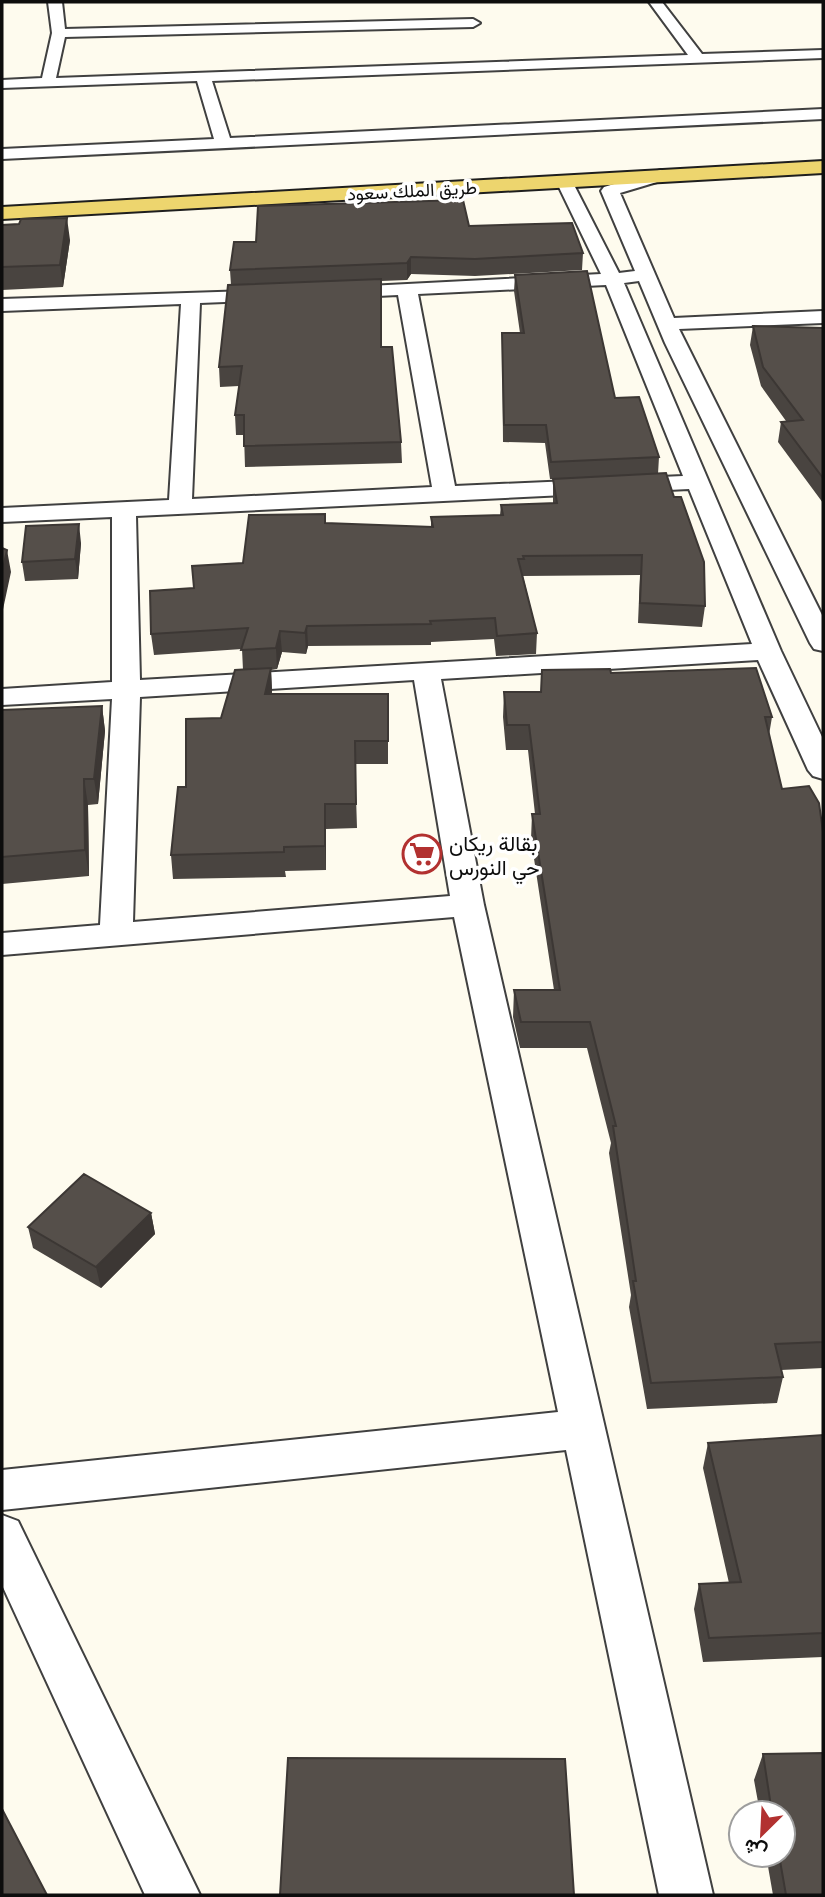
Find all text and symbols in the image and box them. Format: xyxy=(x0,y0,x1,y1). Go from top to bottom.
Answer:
street label: طريق الملك سعود xyxy=(346,175,478,205)
place label: بقالة ريكان حي النورس xyxy=(449,828,540,885)
supermarket icon: بقالة ريكان حي النورس xyxy=(401,833,443,875)
north arrow xyxy=(727,1799,797,1869)
text: ش xyxy=(739,1834,770,1867)

